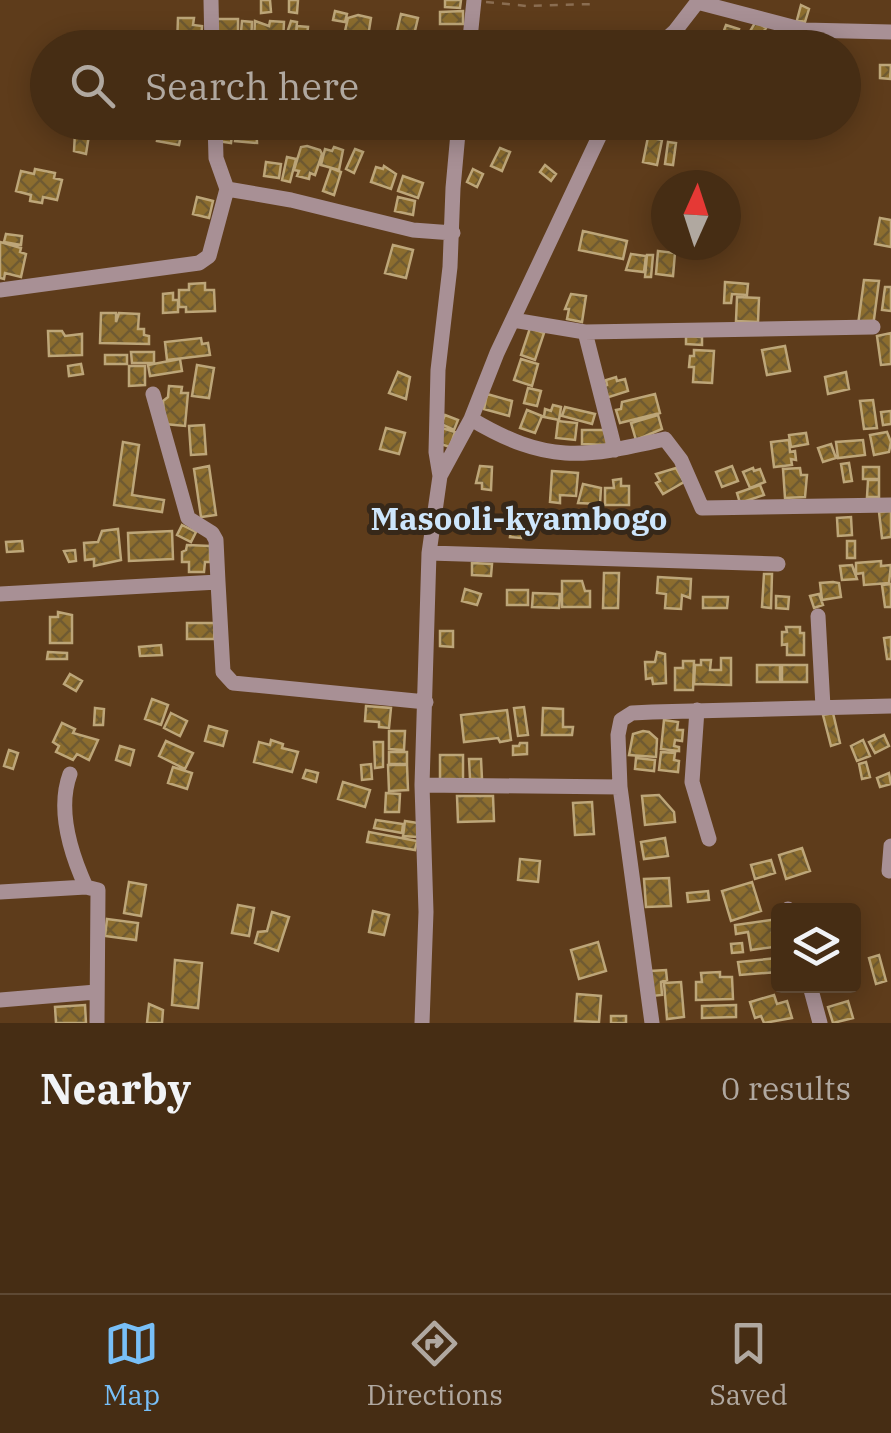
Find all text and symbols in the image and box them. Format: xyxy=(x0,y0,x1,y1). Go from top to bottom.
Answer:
search box xyxy=(30,30,861,140)
icon: search xyxy=(65,58,120,113)
text: Search here xyxy=(145,61,359,110)
north arrow xyxy=(651,170,741,260)
district label: Masooli-kyambogo xyxy=(371,497,668,539)
map controls xyxy=(771,903,861,993)
button: layers xyxy=(771,903,861,993)
text: Nearby xyxy=(40,1061,191,1116)
text: 0 results xyxy=(721,1067,851,1109)
tab: Map xyxy=(103,1316,160,1413)
tab: Directions xyxy=(366,1316,503,1413)
tab: Saved xyxy=(709,1316,788,1413)

